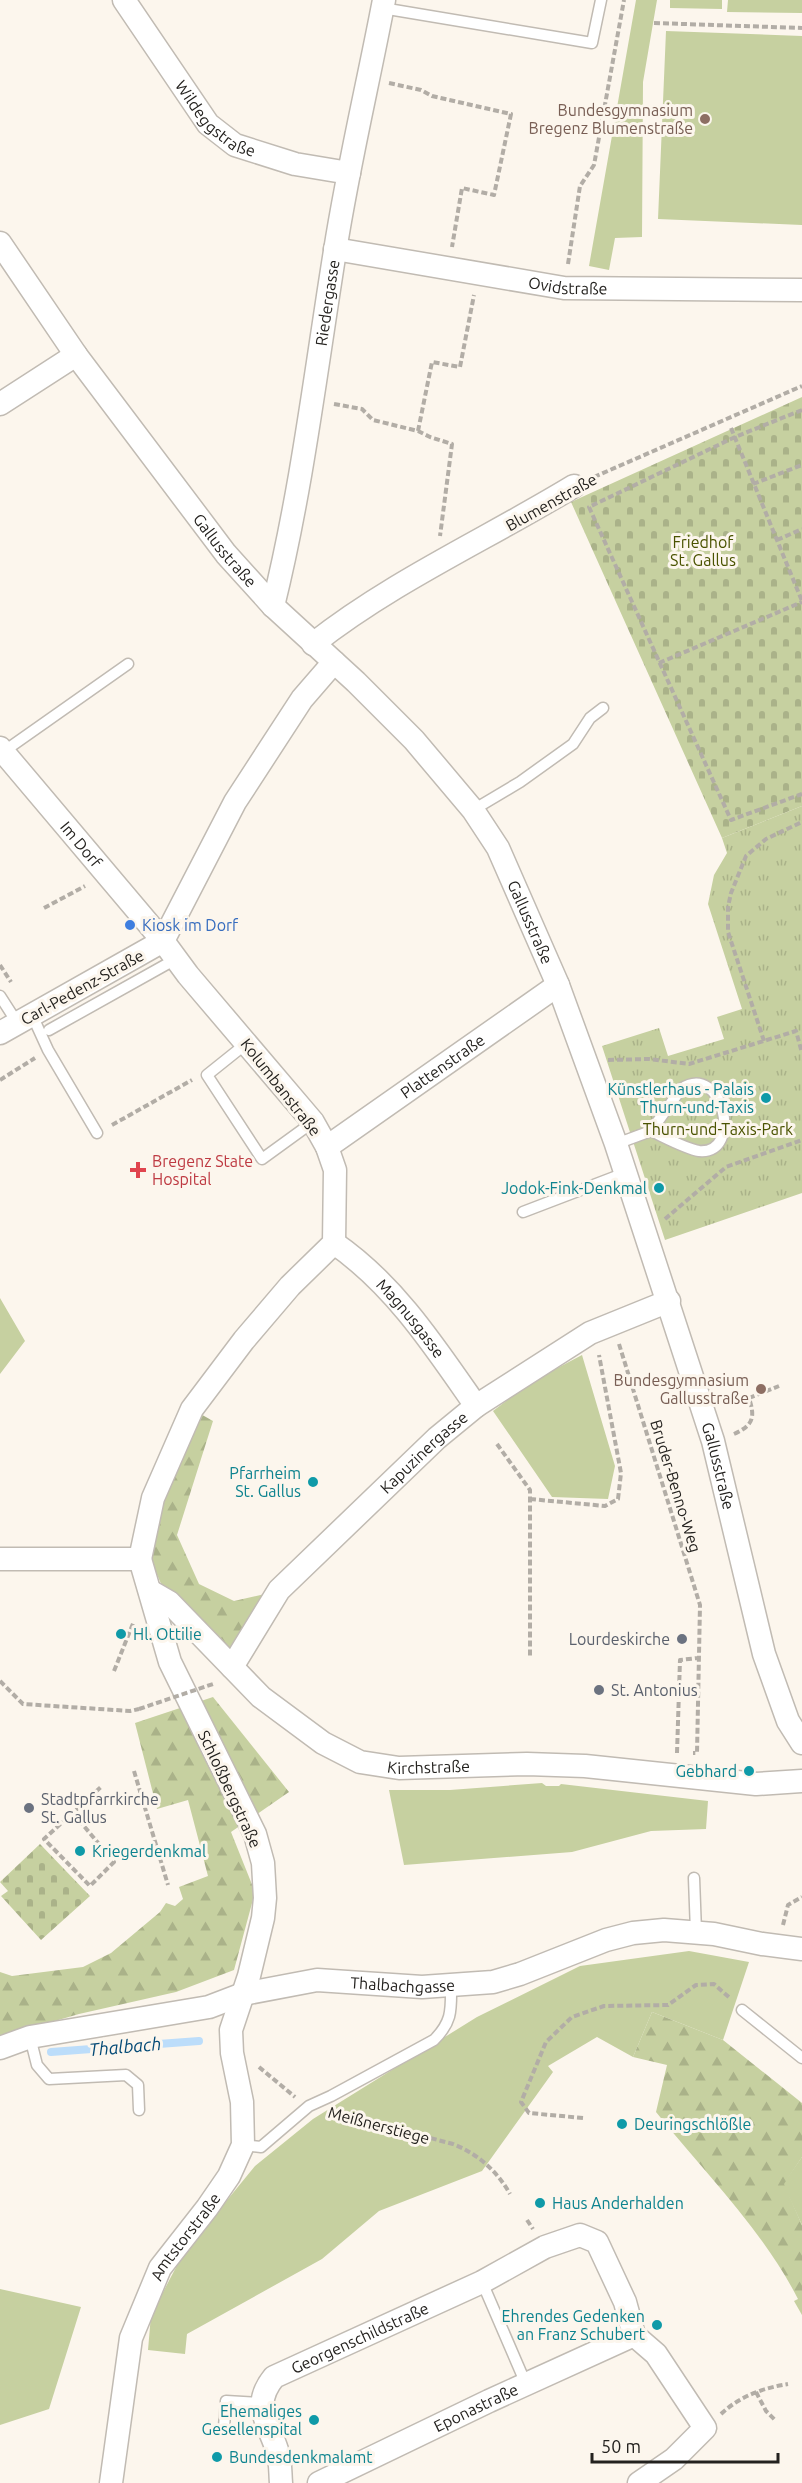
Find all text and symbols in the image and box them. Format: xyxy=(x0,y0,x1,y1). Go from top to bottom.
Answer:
street label: Wildeggstraße xyxy=(172,77,258,160)
place label: Bundesgymnasium Bregenz Blumenstraße xyxy=(529,101,693,137)
marker: Bundesgymnasium Bregenz Blumenstraße xyxy=(698,112,712,126)
street label: Riedergasse xyxy=(312,258,342,347)
street label: Ovidstraße xyxy=(527,273,608,297)
street label: Blumenstraße xyxy=(502,470,600,534)
street label: Gallusstraße xyxy=(190,510,260,591)
park label: Friedhof St. Gallus xyxy=(670,533,736,569)
street label: Im Dorf xyxy=(57,818,106,872)
street label: Gallusstraße xyxy=(504,877,557,967)
place label: Kiosk im Dorf xyxy=(142,916,239,934)
marker: Kiosk im Dorf xyxy=(123,918,137,932)
street label: Carl-Pedenz-Straße xyxy=(17,946,147,1028)
street label: Plattenstraße xyxy=(397,1030,488,1102)
street label: Kolumbanstraße xyxy=(237,1035,325,1139)
place label: Künstlerhaus - Palais Thurn-und-Taxis xyxy=(607,1080,754,1116)
marker: Künstlerhaus - Palais Thurn-und-Taxis xyxy=(759,1091,773,1105)
park label: Thurn-und-Taxis-Park xyxy=(643,1120,793,1138)
place label: Bregenz State Hospital xyxy=(152,1152,253,1188)
marker: Bregenz State Hospital xyxy=(129,1161,147,1179)
place label: Jodok-Fink-Denkmal xyxy=(501,1179,647,1197)
marker: Jodok-Fink-Denkmal xyxy=(652,1181,666,1195)
street label: Magnusgasse xyxy=(373,1275,448,1361)
place label: Bundesgymnasium Gallusstraße xyxy=(614,1371,749,1407)
marker: Bundesgymnasium Gallusstraße xyxy=(754,1382,768,1396)
street label: Kapuzinergasse xyxy=(376,1408,471,1497)
street label: Bruder-Benno-Weg xyxy=(647,1417,705,1555)
street label: Gallusstraße xyxy=(698,1420,738,1511)
place label: Pfarrheim St. Gallus xyxy=(229,1464,301,1500)
marker: Pfarrheim St. Gallus xyxy=(306,1475,320,1489)
place label: Hl. Ottilie xyxy=(133,1625,202,1643)
marker: Hl. Ottilie xyxy=(114,1627,128,1641)
place label: Lourdeskirche xyxy=(569,1630,670,1648)
marker: Lourdeskirche xyxy=(675,1632,689,1646)
place label: St. Antonius xyxy=(611,1681,698,1699)
marker: St. Antonius xyxy=(592,1683,606,1697)
street label: Schloßbergstraße xyxy=(195,1727,265,1851)
street label: Kirchstraße xyxy=(386,1757,470,1777)
place label: Gebhard xyxy=(675,1762,737,1780)
marker: Gebhard xyxy=(742,1764,756,1778)
place label: Stadtpfarrkirche St. Gallus xyxy=(41,1790,159,1826)
marker: Stadtpfarrkirche St. Gallus xyxy=(22,1801,36,1815)
place label: Kriegerdenkmal xyxy=(92,1842,206,1860)
marker: Kriegerdenkmal xyxy=(73,1844,87,1858)
street label: Thalbachgasse xyxy=(350,1973,456,1996)
water label: Thalbach xyxy=(88,2033,162,2059)
street label: Meißnerstiege xyxy=(326,2103,432,2147)
place label: Deuringschlößle xyxy=(634,2115,751,2133)
marker: Deuringschlößle xyxy=(615,2117,629,2131)
street label: Amtstorstraße xyxy=(147,2190,224,2283)
place label: Haus Anderhalden xyxy=(552,2194,684,2212)
marker: Haus Anderhalden xyxy=(533,2196,547,2210)
street label: Georgenschildstraße xyxy=(288,2299,431,2377)
place label: Ehrendes Gedenken an Franz Schubert xyxy=(502,2307,646,2343)
marker: Ehrendes Gedenken an Franz Schubert xyxy=(650,2318,664,2332)
street label: Eponastraße xyxy=(431,2380,521,2435)
place label: Ehemaliges Gesellenspital xyxy=(202,2402,302,2438)
marker: Ehemaliges Gesellenspital xyxy=(307,2413,321,2427)
scale bar xyxy=(592,2426,778,2464)
text: 50 m xyxy=(601,2436,641,2456)
place label: Bundesdenkmalamt xyxy=(229,2448,373,2466)
marker: Bundesdenkmalamt xyxy=(210,2450,224,2464)

